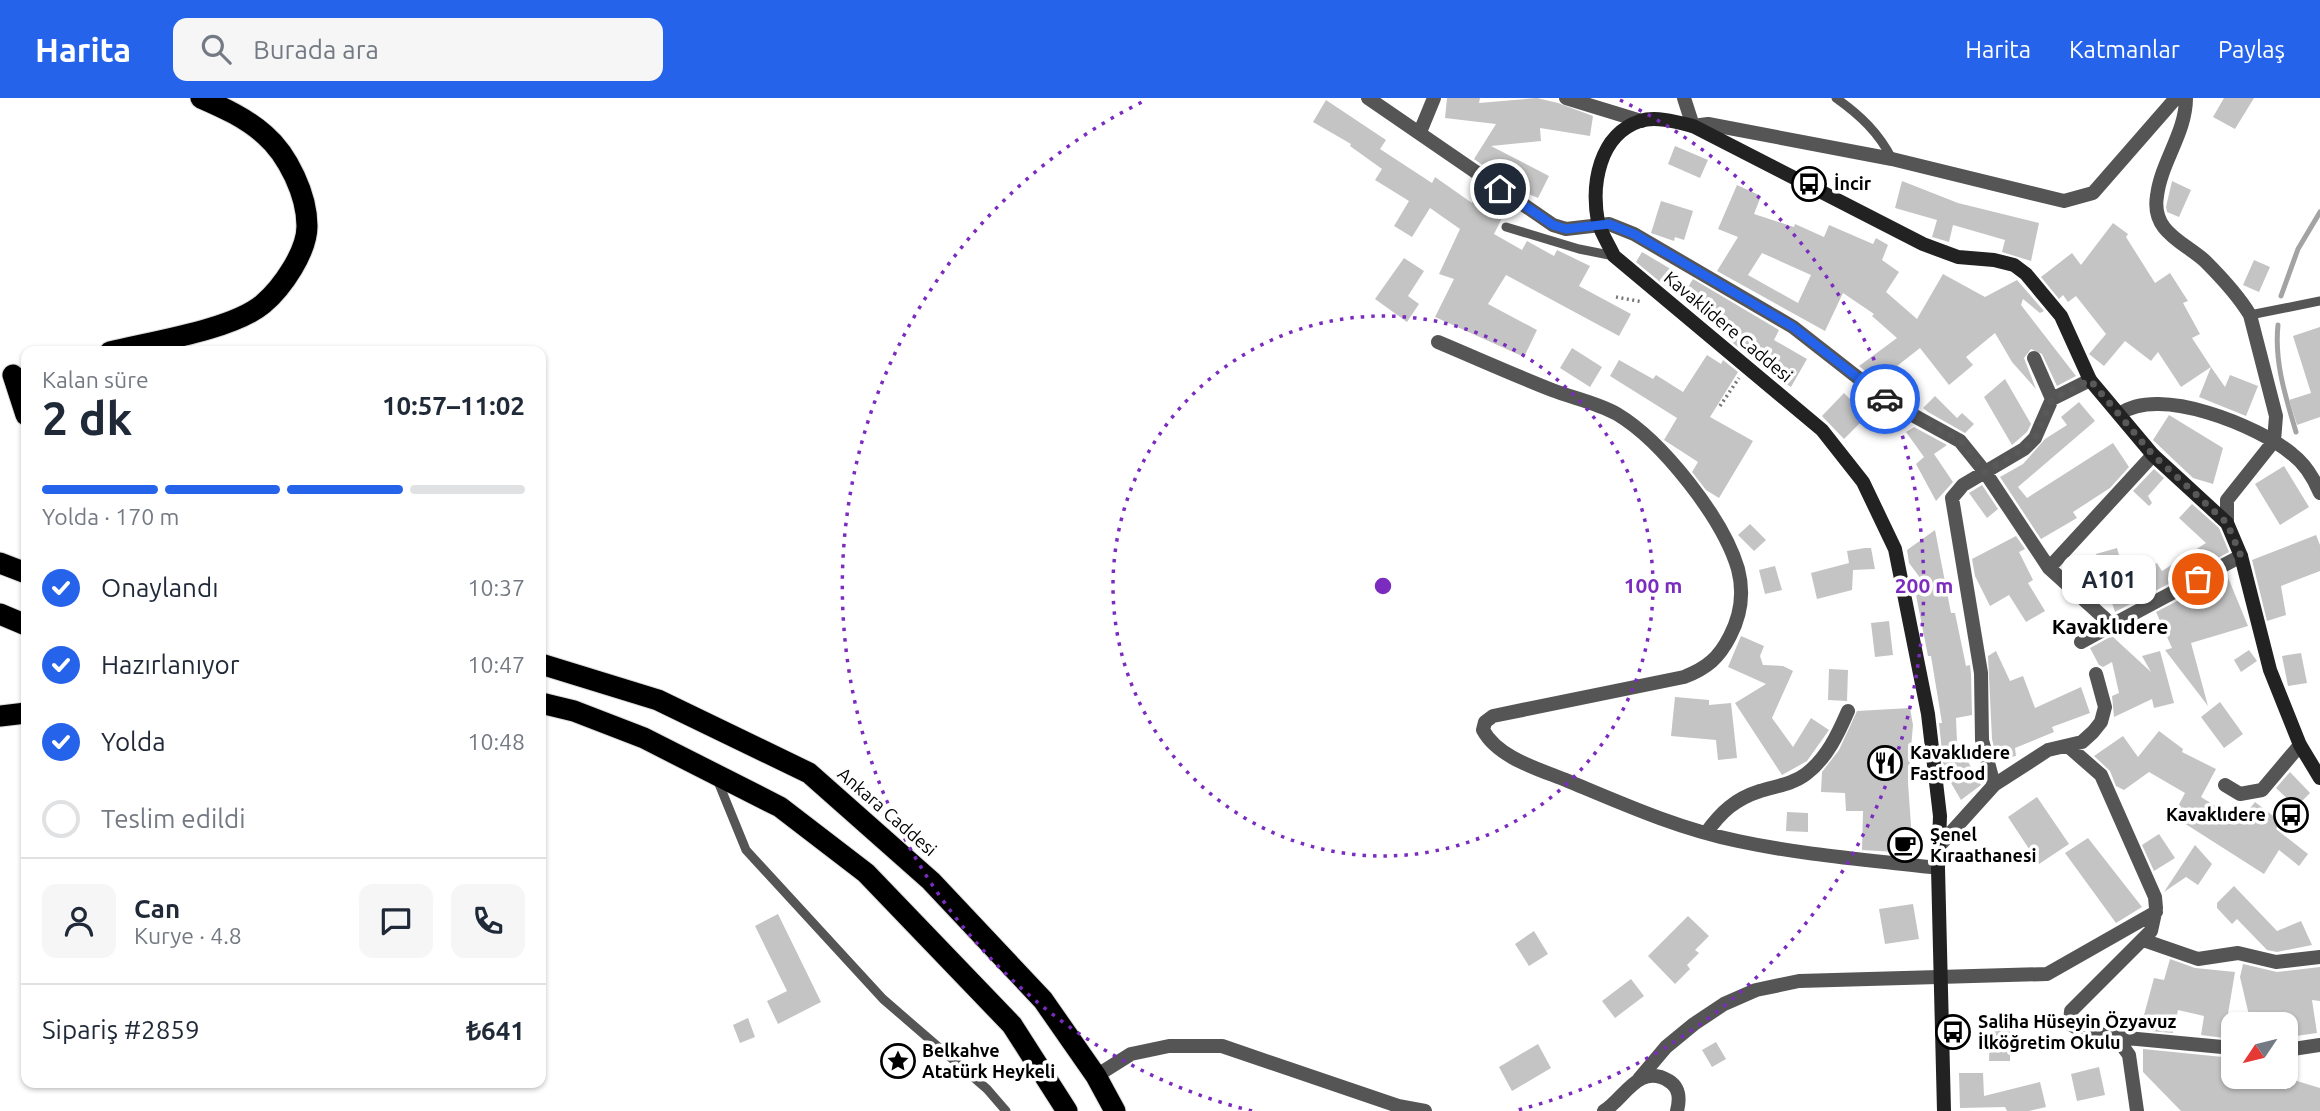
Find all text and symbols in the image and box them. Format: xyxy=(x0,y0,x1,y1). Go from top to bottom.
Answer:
search box xyxy=(173,18,663,81)
icon: search xyxy=(197,30,235,68)
text: Harita xyxy=(35,31,131,68)
text: Burada ara xyxy=(253,35,379,64)
text: Harita xyxy=(1965,36,2031,63)
text: Katmanlar xyxy=(2069,36,2180,63)
text: Paylaş xyxy=(2218,36,2285,63)
pin xyxy=(1470,159,1530,219)
bus stop icon: İncir xyxy=(1790,165,1828,203)
icon: home xyxy=(1481,170,1519,208)
place label: İncir xyxy=(1834,173,1872,193)
street label: Kavaklidere Caddesi xyxy=(1660,267,1797,386)
courier xyxy=(1850,364,1920,434)
text: Kalan süre xyxy=(42,367,149,392)
icon: car xyxy=(1866,380,1904,418)
text: 10:57–11:02 xyxy=(382,391,525,420)
text: 2 dk xyxy=(42,392,132,444)
text: Yolda · 170 m xyxy=(42,504,179,529)
pin xyxy=(2168,549,2228,609)
callout: A101 xyxy=(2062,554,2156,603)
icon: bag xyxy=(2179,560,2217,598)
text: A101 xyxy=(2081,567,2137,592)
icon: check xyxy=(42,569,80,607)
text: Onaylandı xyxy=(101,573,219,602)
text: 100 m xyxy=(1624,573,1682,597)
text: 200 m xyxy=(1895,573,1953,597)
centre of rings xyxy=(1371,574,1395,598)
text: 10:37 xyxy=(467,575,525,600)
district label: Kavaklıdere xyxy=(2052,614,2168,638)
icon: check xyxy=(42,646,80,684)
text: Hazırlanıyor xyxy=(101,650,240,679)
text: 10:47 xyxy=(467,652,525,677)
icon: check xyxy=(42,723,80,761)
text: Yolda xyxy=(101,727,166,756)
text: 10:48 xyxy=(467,729,525,754)
place label: Kavaklıdere Fastfood xyxy=(1910,742,2010,783)
restaurant icon: Kavaklıdere Fastfood xyxy=(1866,744,1904,782)
street label: Ankara Caddesi xyxy=(834,763,941,859)
bus stop icon: Kavaklıdere xyxy=(2272,796,2310,834)
text: Teslim edildi xyxy=(101,804,246,833)
place label: Kavaklıdere xyxy=(2166,804,2266,824)
place label: Şenel Kıraathanesi xyxy=(1930,824,2036,865)
cafe icon: Şenel Kıraathanesi xyxy=(1886,826,1924,864)
button: person xyxy=(42,884,116,958)
button: chat xyxy=(359,884,433,958)
button: phone xyxy=(451,884,525,958)
text: Can xyxy=(134,894,180,923)
text: Kurye · 4.8 xyxy=(134,923,242,948)
place label: Saliha Hüseyin Özyavuz İlköğretim Okulu xyxy=(1978,1011,2176,1052)
north arrow xyxy=(2221,1012,2298,1088)
map controls xyxy=(2221,1012,2298,1089)
bus stop icon: Saliha Hüseyin Özyavuz İlköğretim Okulu xyxy=(1934,1013,1972,1051)
text: Sipariş #2859 xyxy=(42,1015,200,1044)
text: ₺641 xyxy=(466,1016,525,1045)
place label: Belkahve Atatürk Heykeli xyxy=(922,1040,1055,1081)
place icon: Belkahve Atatürk Heykeli xyxy=(879,1042,917,1080)

